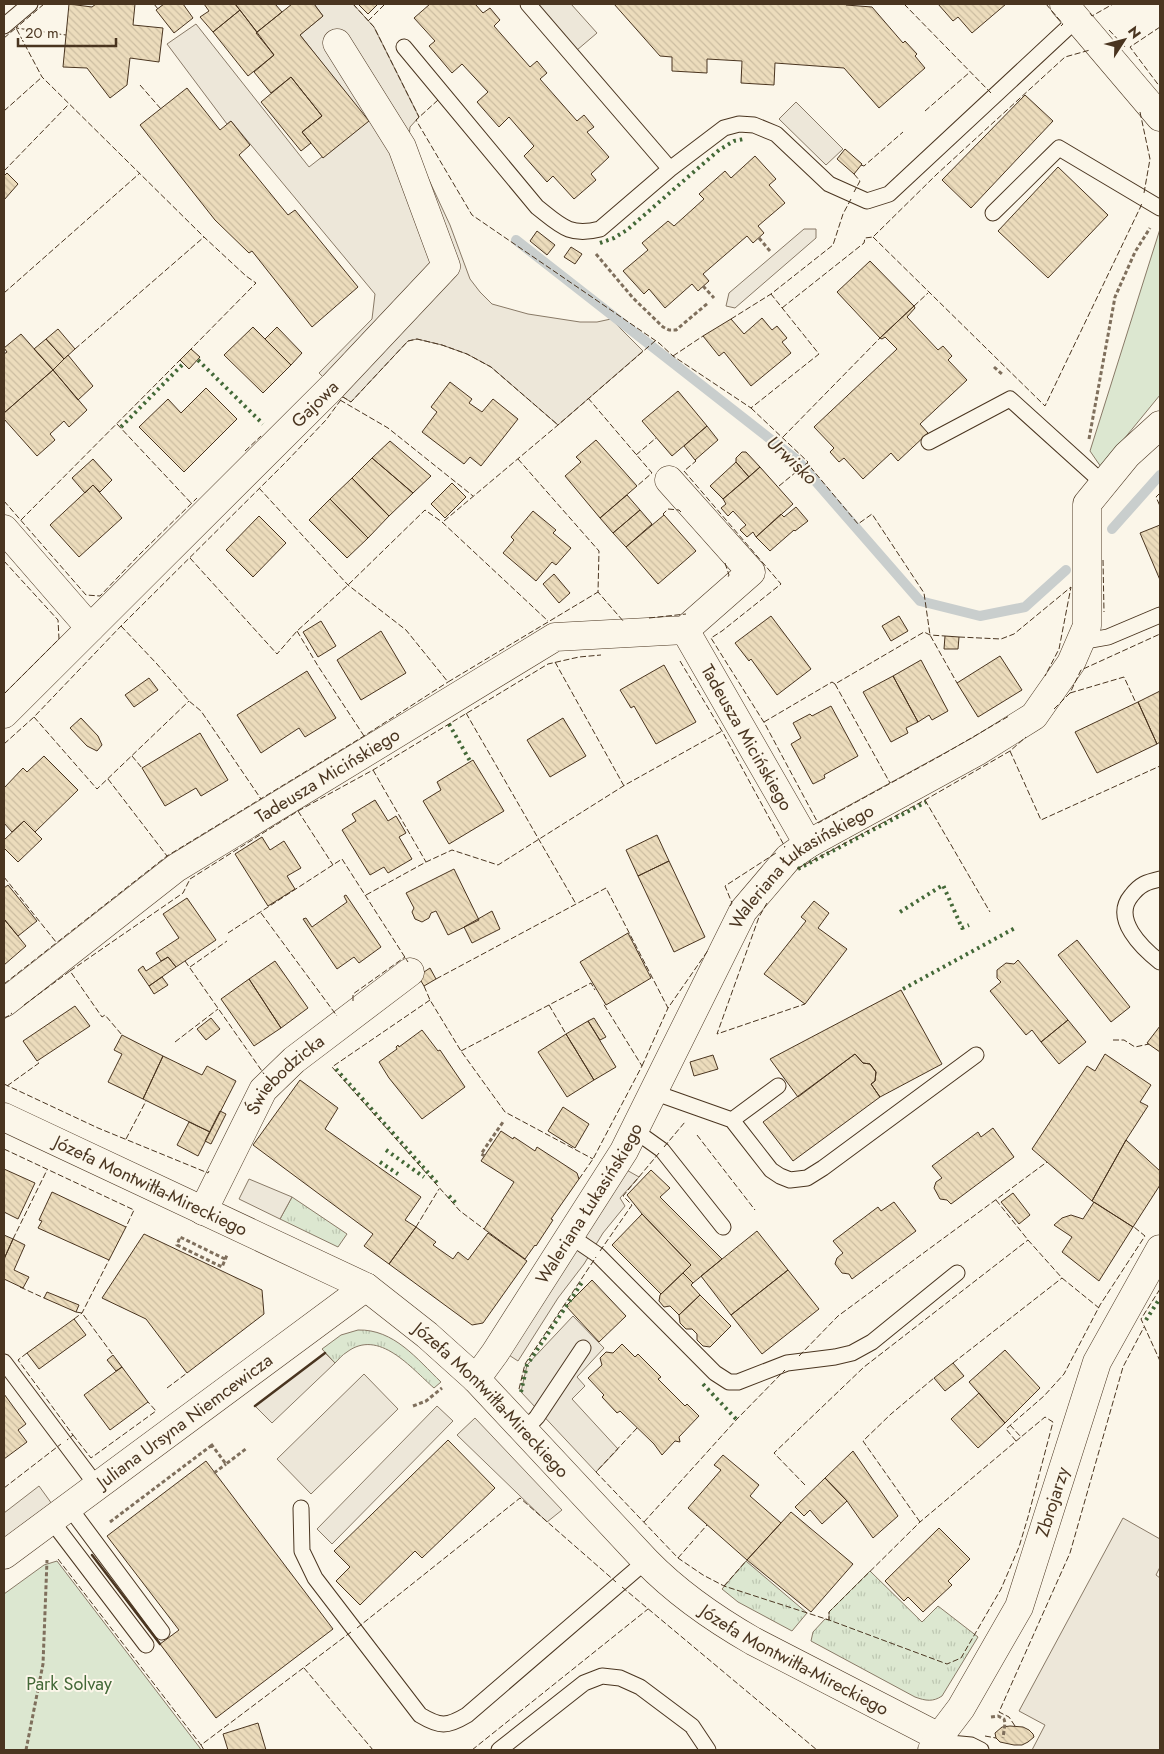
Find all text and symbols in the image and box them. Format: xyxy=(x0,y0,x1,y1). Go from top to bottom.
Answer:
scale bar xyxy=(18,15,115,47)
north arrow xyxy=(1099,15,1149,65)
text: 20 m xyxy=(25,22,59,44)
text: N xyxy=(1123,22,1146,43)
street label: Gajowa xyxy=(285,375,344,434)
water label: Urwisko xyxy=(760,429,824,491)
street label: Tadeusza Micińskiego xyxy=(694,659,799,816)
street label: Tadeusza Micińskiego xyxy=(250,722,405,830)
street label: Waleriana Łukasińskiego xyxy=(723,797,879,933)
street label: Świebodzicka xyxy=(240,1028,330,1119)
street label: Waleriana Łukasińskiego xyxy=(529,1118,649,1289)
street label: Józefa Montwiłła-Mireckiego xyxy=(48,1128,252,1243)
street label: Józefa Montwiłła-Mireckiego xyxy=(406,1315,575,1484)
street label: Juliana Ursyna Niemcewicza xyxy=(90,1347,278,1496)
street label: Zbrojarzy xyxy=(1029,1463,1076,1540)
street label: Józefa Montwiłła-Mireckiego xyxy=(693,1597,893,1722)
park label: Park Solvay xyxy=(26,1671,112,1697)

